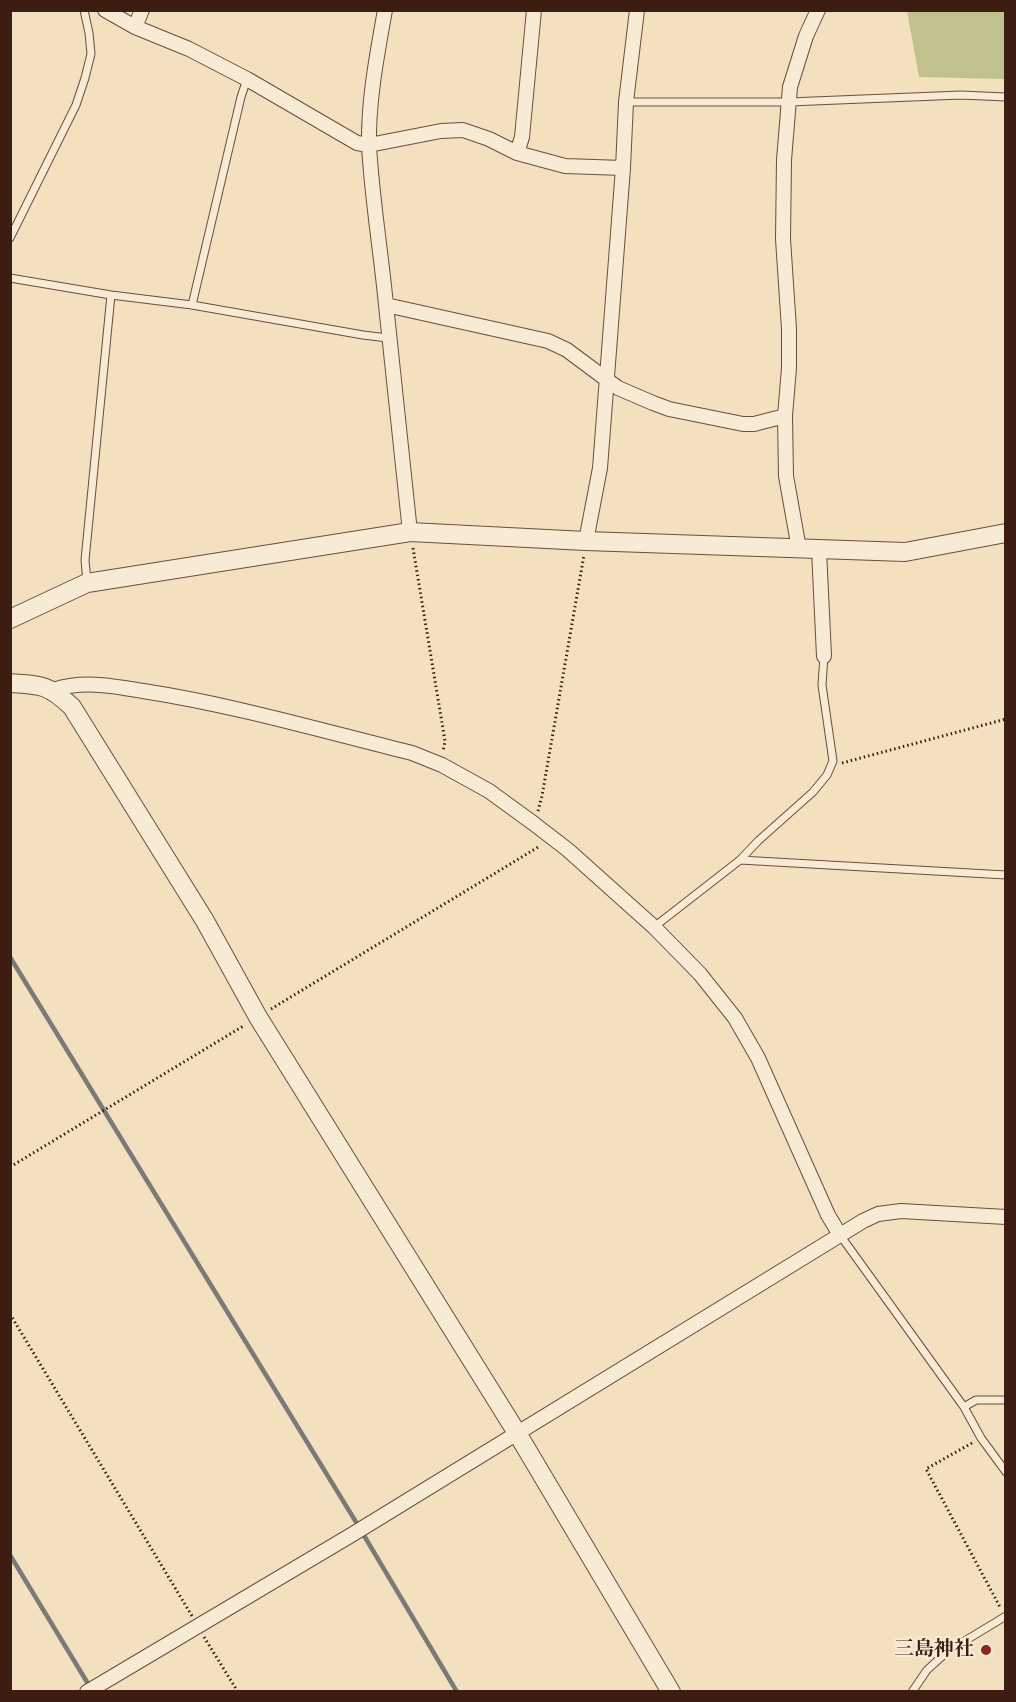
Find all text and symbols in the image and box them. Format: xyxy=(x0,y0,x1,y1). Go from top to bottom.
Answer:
place label: 三島神社 xyxy=(894,1638,974,1662)
marker: 三島神社 xyxy=(979,1643,993,1657)

